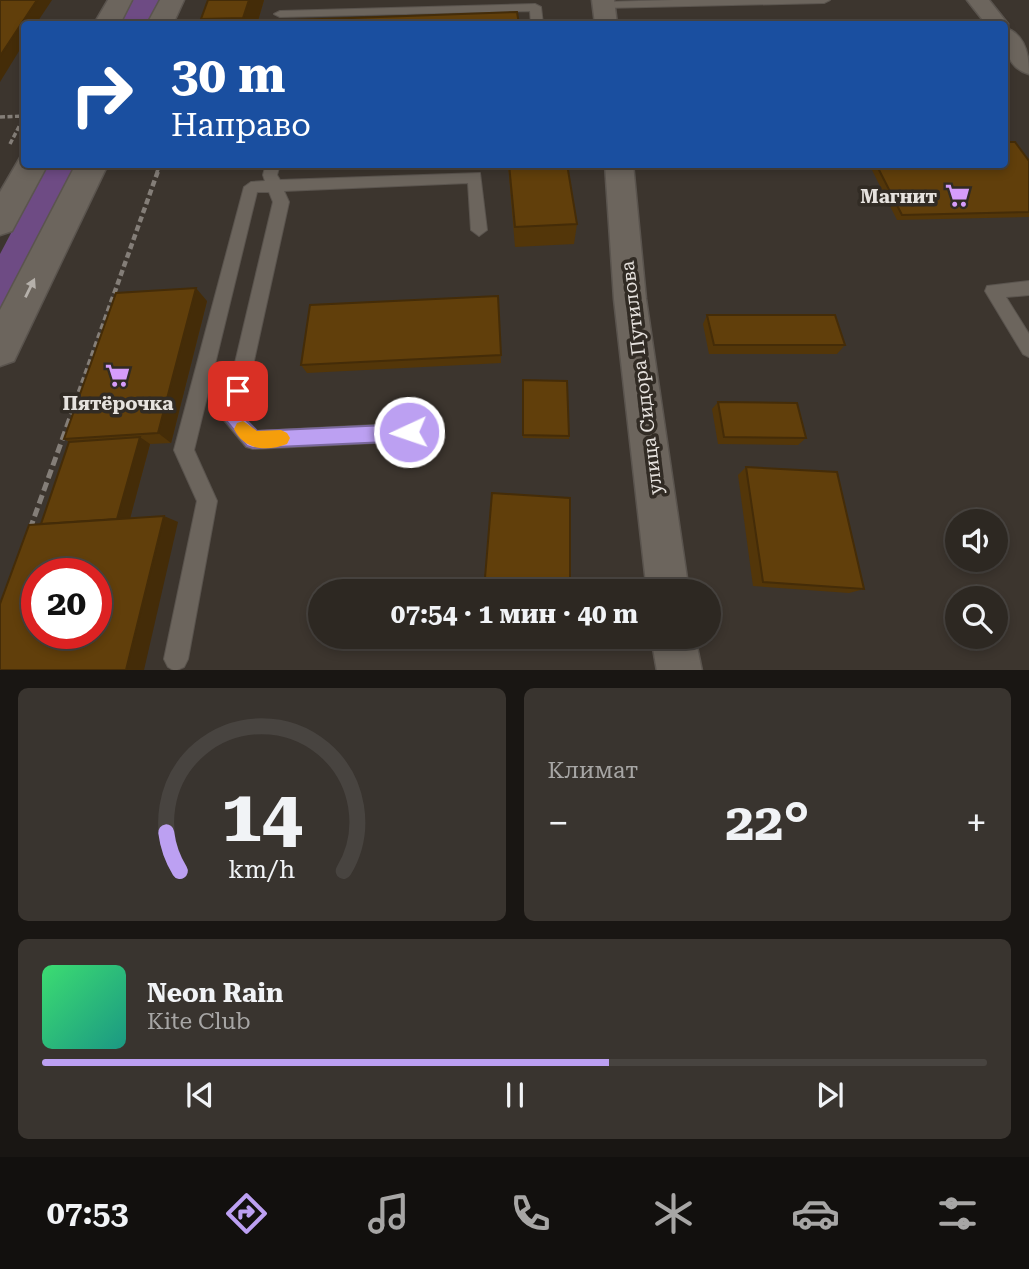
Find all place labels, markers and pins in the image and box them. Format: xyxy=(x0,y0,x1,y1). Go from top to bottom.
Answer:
supermarket icon: Магнит xyxy=(943,182,971,210)
place label: Магнит xyxy=(860,185,938,208)
supermarket icon: Пятёрочка xyxy=(104,361,132,389)
pin xyxy=(208,361,268,421)
place label: Пятёрочка xyxy=(62,392,174,415)

